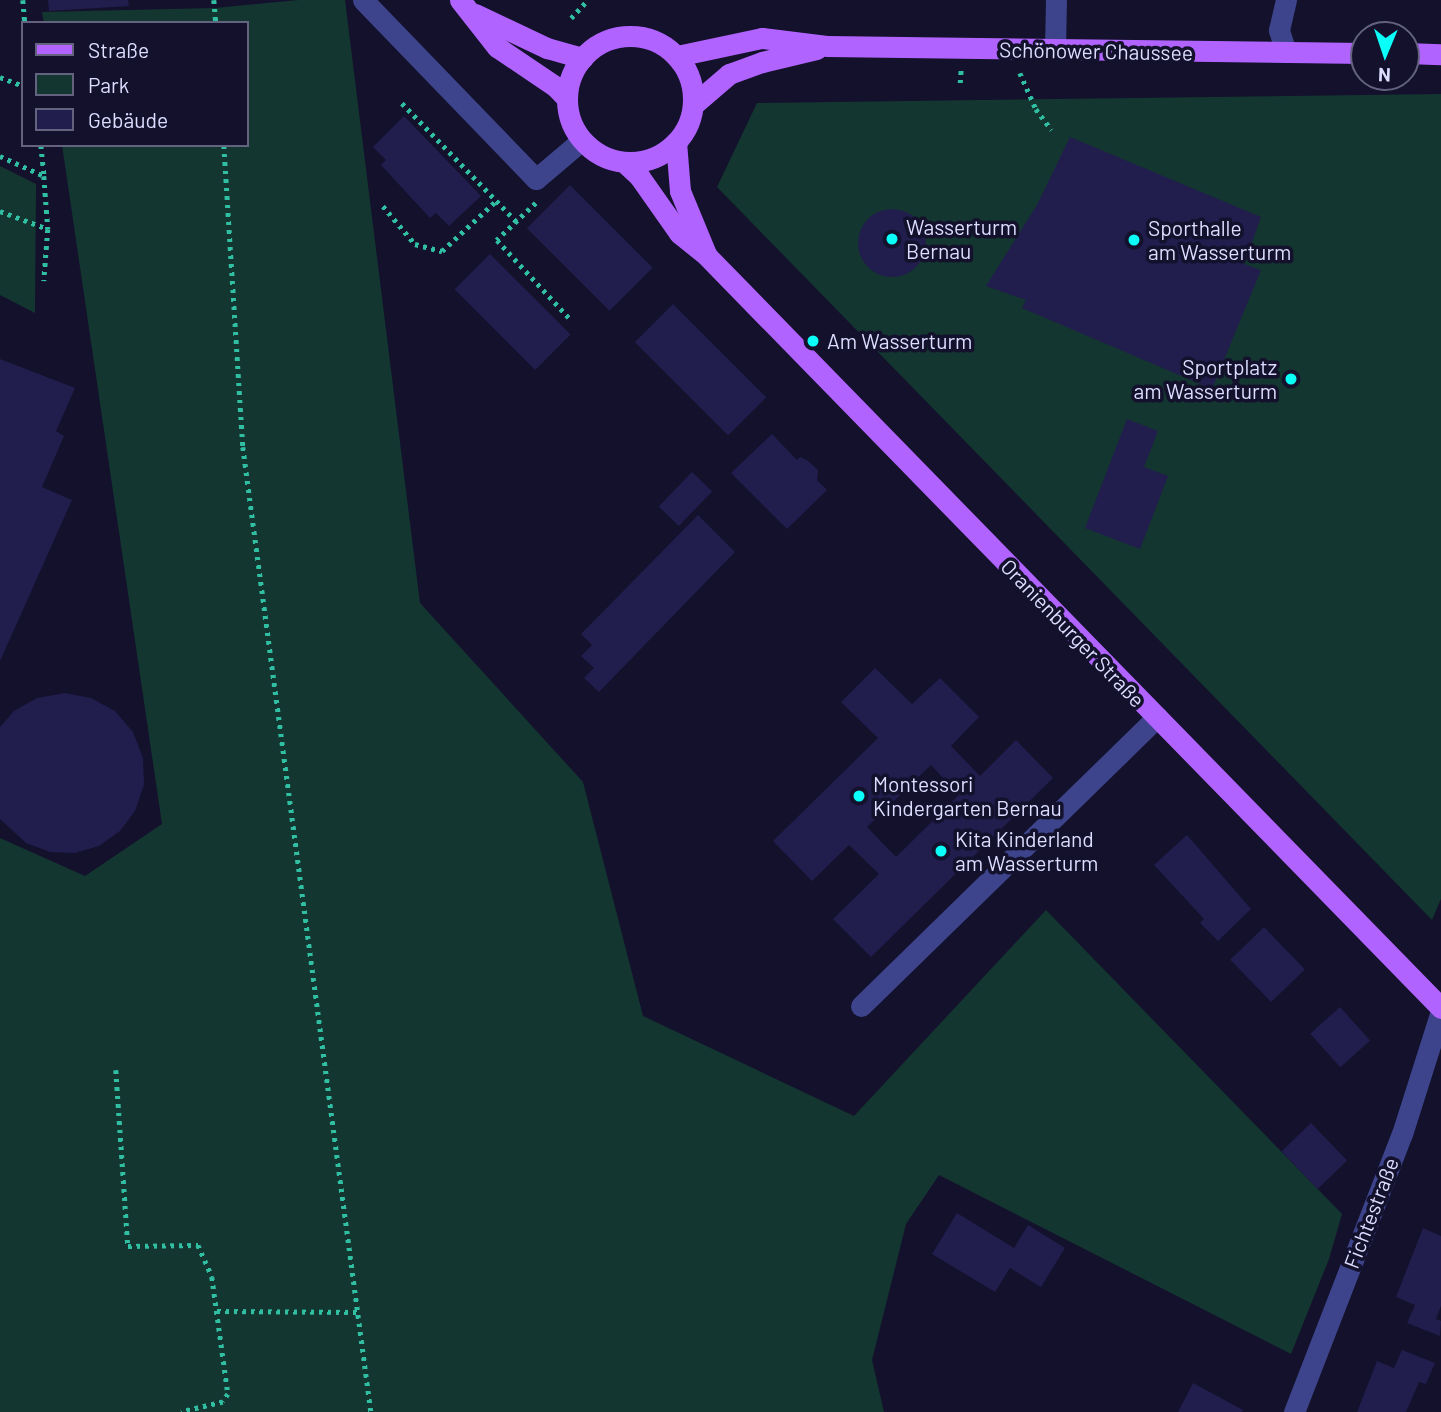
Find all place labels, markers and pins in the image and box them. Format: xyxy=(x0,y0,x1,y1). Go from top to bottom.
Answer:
place label: Wasserturm Bernau xyxy=(906,214,1017,264)
place label: Sporthalle am Wasserturm xyxy=(1148,215,1291,265)
marker: Wasserturm Bernau xyxy=(884,231,900,247)
marker: Sporthalle am Wasserturm xyxy=(1126,232,1142,248)
place label: Am Wasserturm xyxy=(827,328,972,354)
marker: Am Wasserturm xyxy=(805,333,821,349)
place label: Sportplatz am Wasserturm xyxy=(1134,354,1277,404)
marker: Sportplatz am Wasserturm xyxy=(1283,371,1299,387)
place label: Montessori Kindergarten Bernau xyxy=(873,771,1062,821)
marker: Montessori Kindergarten Bernau xyxy=(851,788,867,804)
place label: Kita Kinderland am Wasserturm xyxy=(955,826,1098,876)
marker: Kita Kinderland am Wasserturm xyxy=(933,843,949,859)

